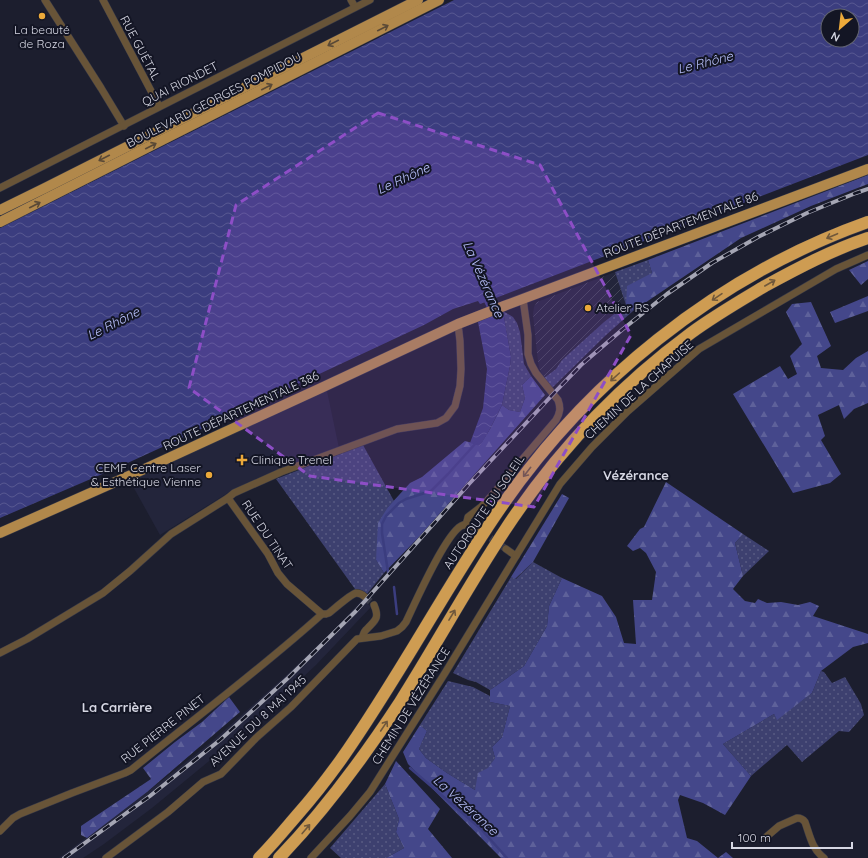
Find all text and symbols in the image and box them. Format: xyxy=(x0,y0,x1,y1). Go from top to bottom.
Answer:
north arrow xyxy=(820,8,860,48)
marker: La beauté de Roza xyxy=(37,11,47,21)
street label: RUE GUÉTAL xyxy=(117,13,164,83)
place label: La beauté de Roza xyxy=(14,22,70,51)
one-way arrow xyxy=(376,24,388,32)
text: N xyxy=(828,29,842,45)
one-way arrow xyxy=(327,40,339,47)
water label: Le Rhône xyxy=(676,47,735,77)
street label: BOULEVARD GEORGES POMPIDOU xyxy=(124,49,304,150)
street label: QUAI RIONDET xyxy=(139,58,220,109)
one-way arrow xyxy=(261,83,273,91)
one-way arrow xyxy=(145,142,157,149)
one-way arrow xyxy=(99,155,111,162)
water label: Le Rhône xyxy=(374,159,433,197)
street label: ROUTE DÉPARTEMENTALE 86 xyxy=(602,188,761,261)
one-way arrow xyxy=(29,201,41,208)
one-way arrow xyxy=(826,233,838,240)
water label: La Vézérance xyxy=(460,238,508,320)
one-way arrow xyxy=(764,279,776,287)
one-way arrow xyxy=(712,293,723,301)
place label: Atelier RS xyxy=(596,300,650,315)
water label: Le Rhône xyxy=(84,303,142,343)
marker: Atelier RS xyxy=(583,303,593,313)
street label: CHEMIN DE LA CHAPUISE xyxy=(581,337,696,442)
street label: ROUTE DÉPARTEMENTALE 386 xyxy=(160,368,322,453)
one-way arrow xyxy=(609,372,620,381)
street label: AUTOROUTE DU SOLEIL xyxy=(440,451,528,572)
place label: Clinique Trenel xyxy=(251,452,332,467)
marker: Clinique Trenel xyxy=(236,454,248,466)
place label: CEMF Centre Laser & Esthétique Vienne xyxy=(91,460,201,489)
one-way arrow xyxy=(522,467,531,478)
district label: Vézérance xyxy=(603,467,669,483)
marker: CEMF Centre Laser & Esthétique Vienne xyxy=(204,470,214,480)
street label: RUE DU TINAT xyxy=(239,497,296,572)
one-way arrow xyxy=(449,609,457,621)
street label: CHEMIN DE VÉZÉRANCE xyxy=(368,644,453,767)
street label: AVENUE DU 8 MAI 1945 xyxy=(206,672,309,769)
street label: RUE PIERRE PINET xyxy=(118,691,208,766)
district label: La Carrière xyxy=(82,699,153,715)
one-way arrow xyxy=(380,720,388,731)
water label: La Vézérance xyxy=(430,772,502,839)
one-way arrow xyxy=(301,824,310,835)
scale bar xyxy=(732,824,852,850)
text: 100 m xyxy=(738,830,771,845)

